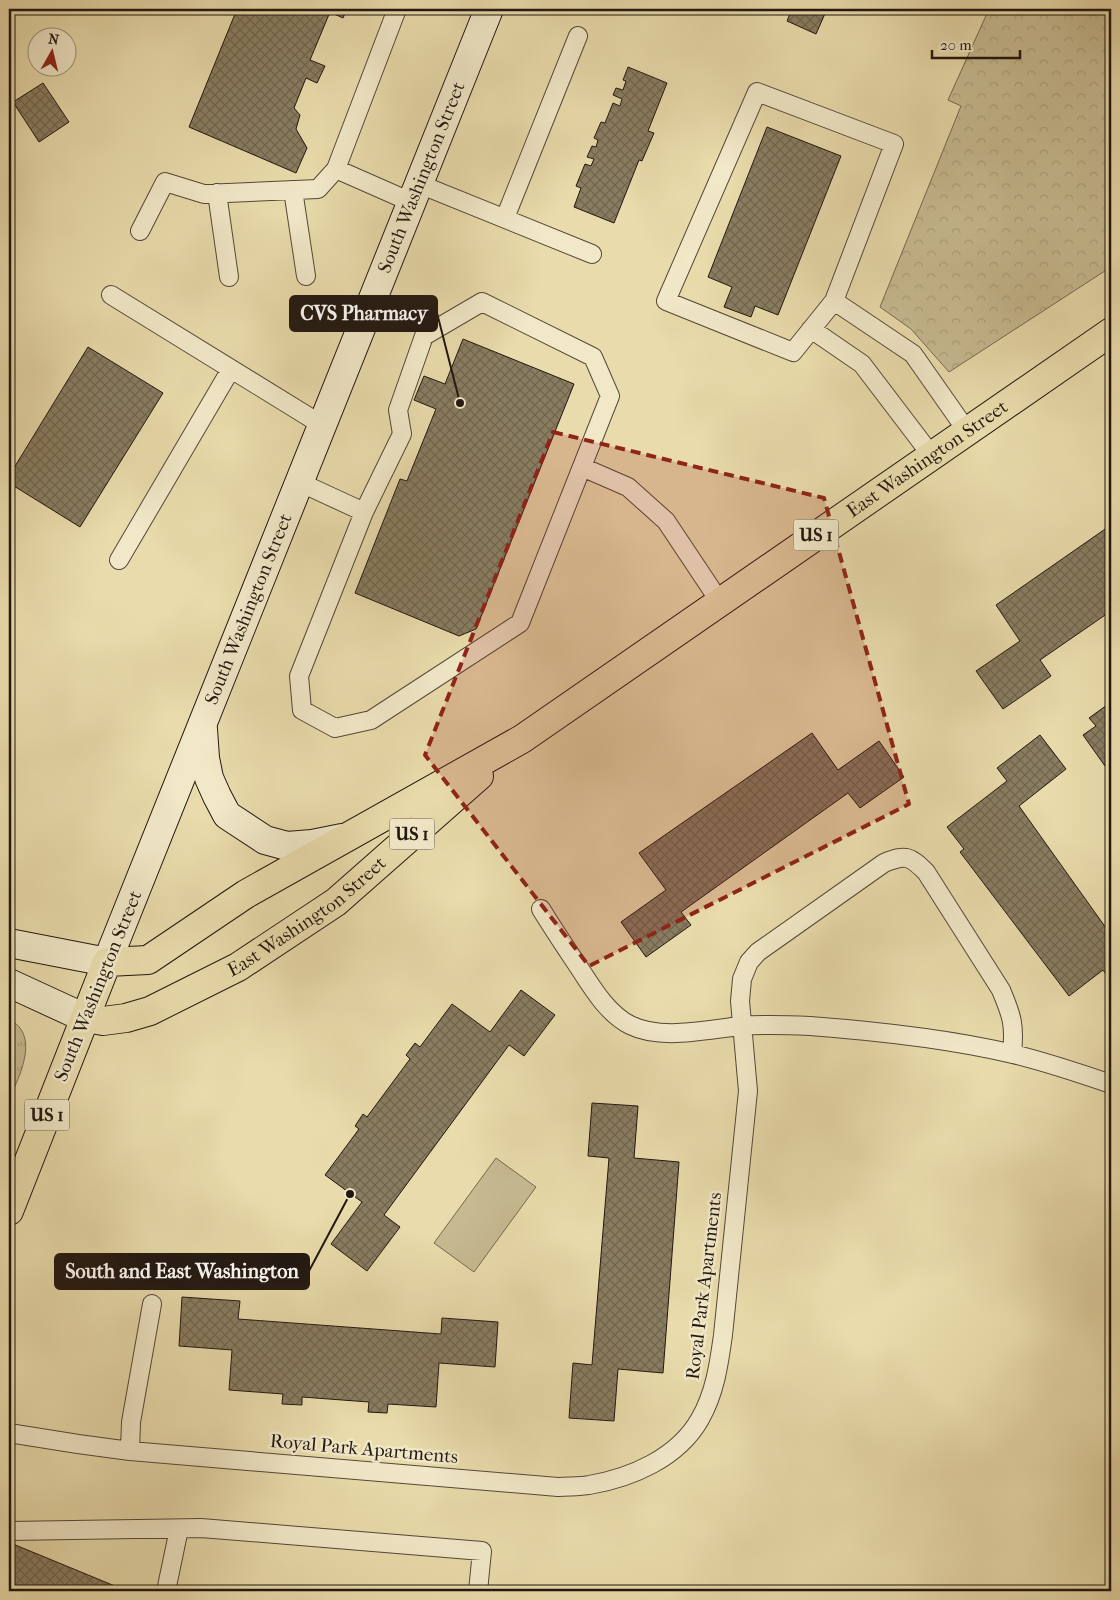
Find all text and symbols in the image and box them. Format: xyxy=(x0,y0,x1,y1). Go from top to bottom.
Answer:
north arrow xyxy=(28,28,78,78)
scale bar xyxy=(932,28,1020,60)
text: N xyxy=(47,30,61,49)
text: 20 m xyxy=(940,36,972,54)
street label: South Washington Street xyxy=(373,79,470,276)
callout: CVS Pharmacy xyxy=(290,296,437,331)
text: CVS Pharmacy xyxy=(300,302,429,325)
street label: East Washington Street xyxy=(843,396,1012,522)
street label: South Washington Street xyxy=(200,510,297,708)
road number: US 1 xyxy=(794,520,838,550)
road number: US 1 xyxy=(390,819,434,850)
street label: East Washington Street xyxy=(224,852,391,981)
street label: South Washington Street xyxy=(50,887,146,1085)
road number: US 1 xyxy=(24,1100,70,1130)
street label: Royal Park Apartments xyxy=(682,1191,726,1381)
callout: South and East Washington xyxy=(55,1254,309,1289)
text: South and East Washington xyxy=(65,1260,299,1283)
street label: Royal Park Apartments xyxy=(269,1430,459,1468)

